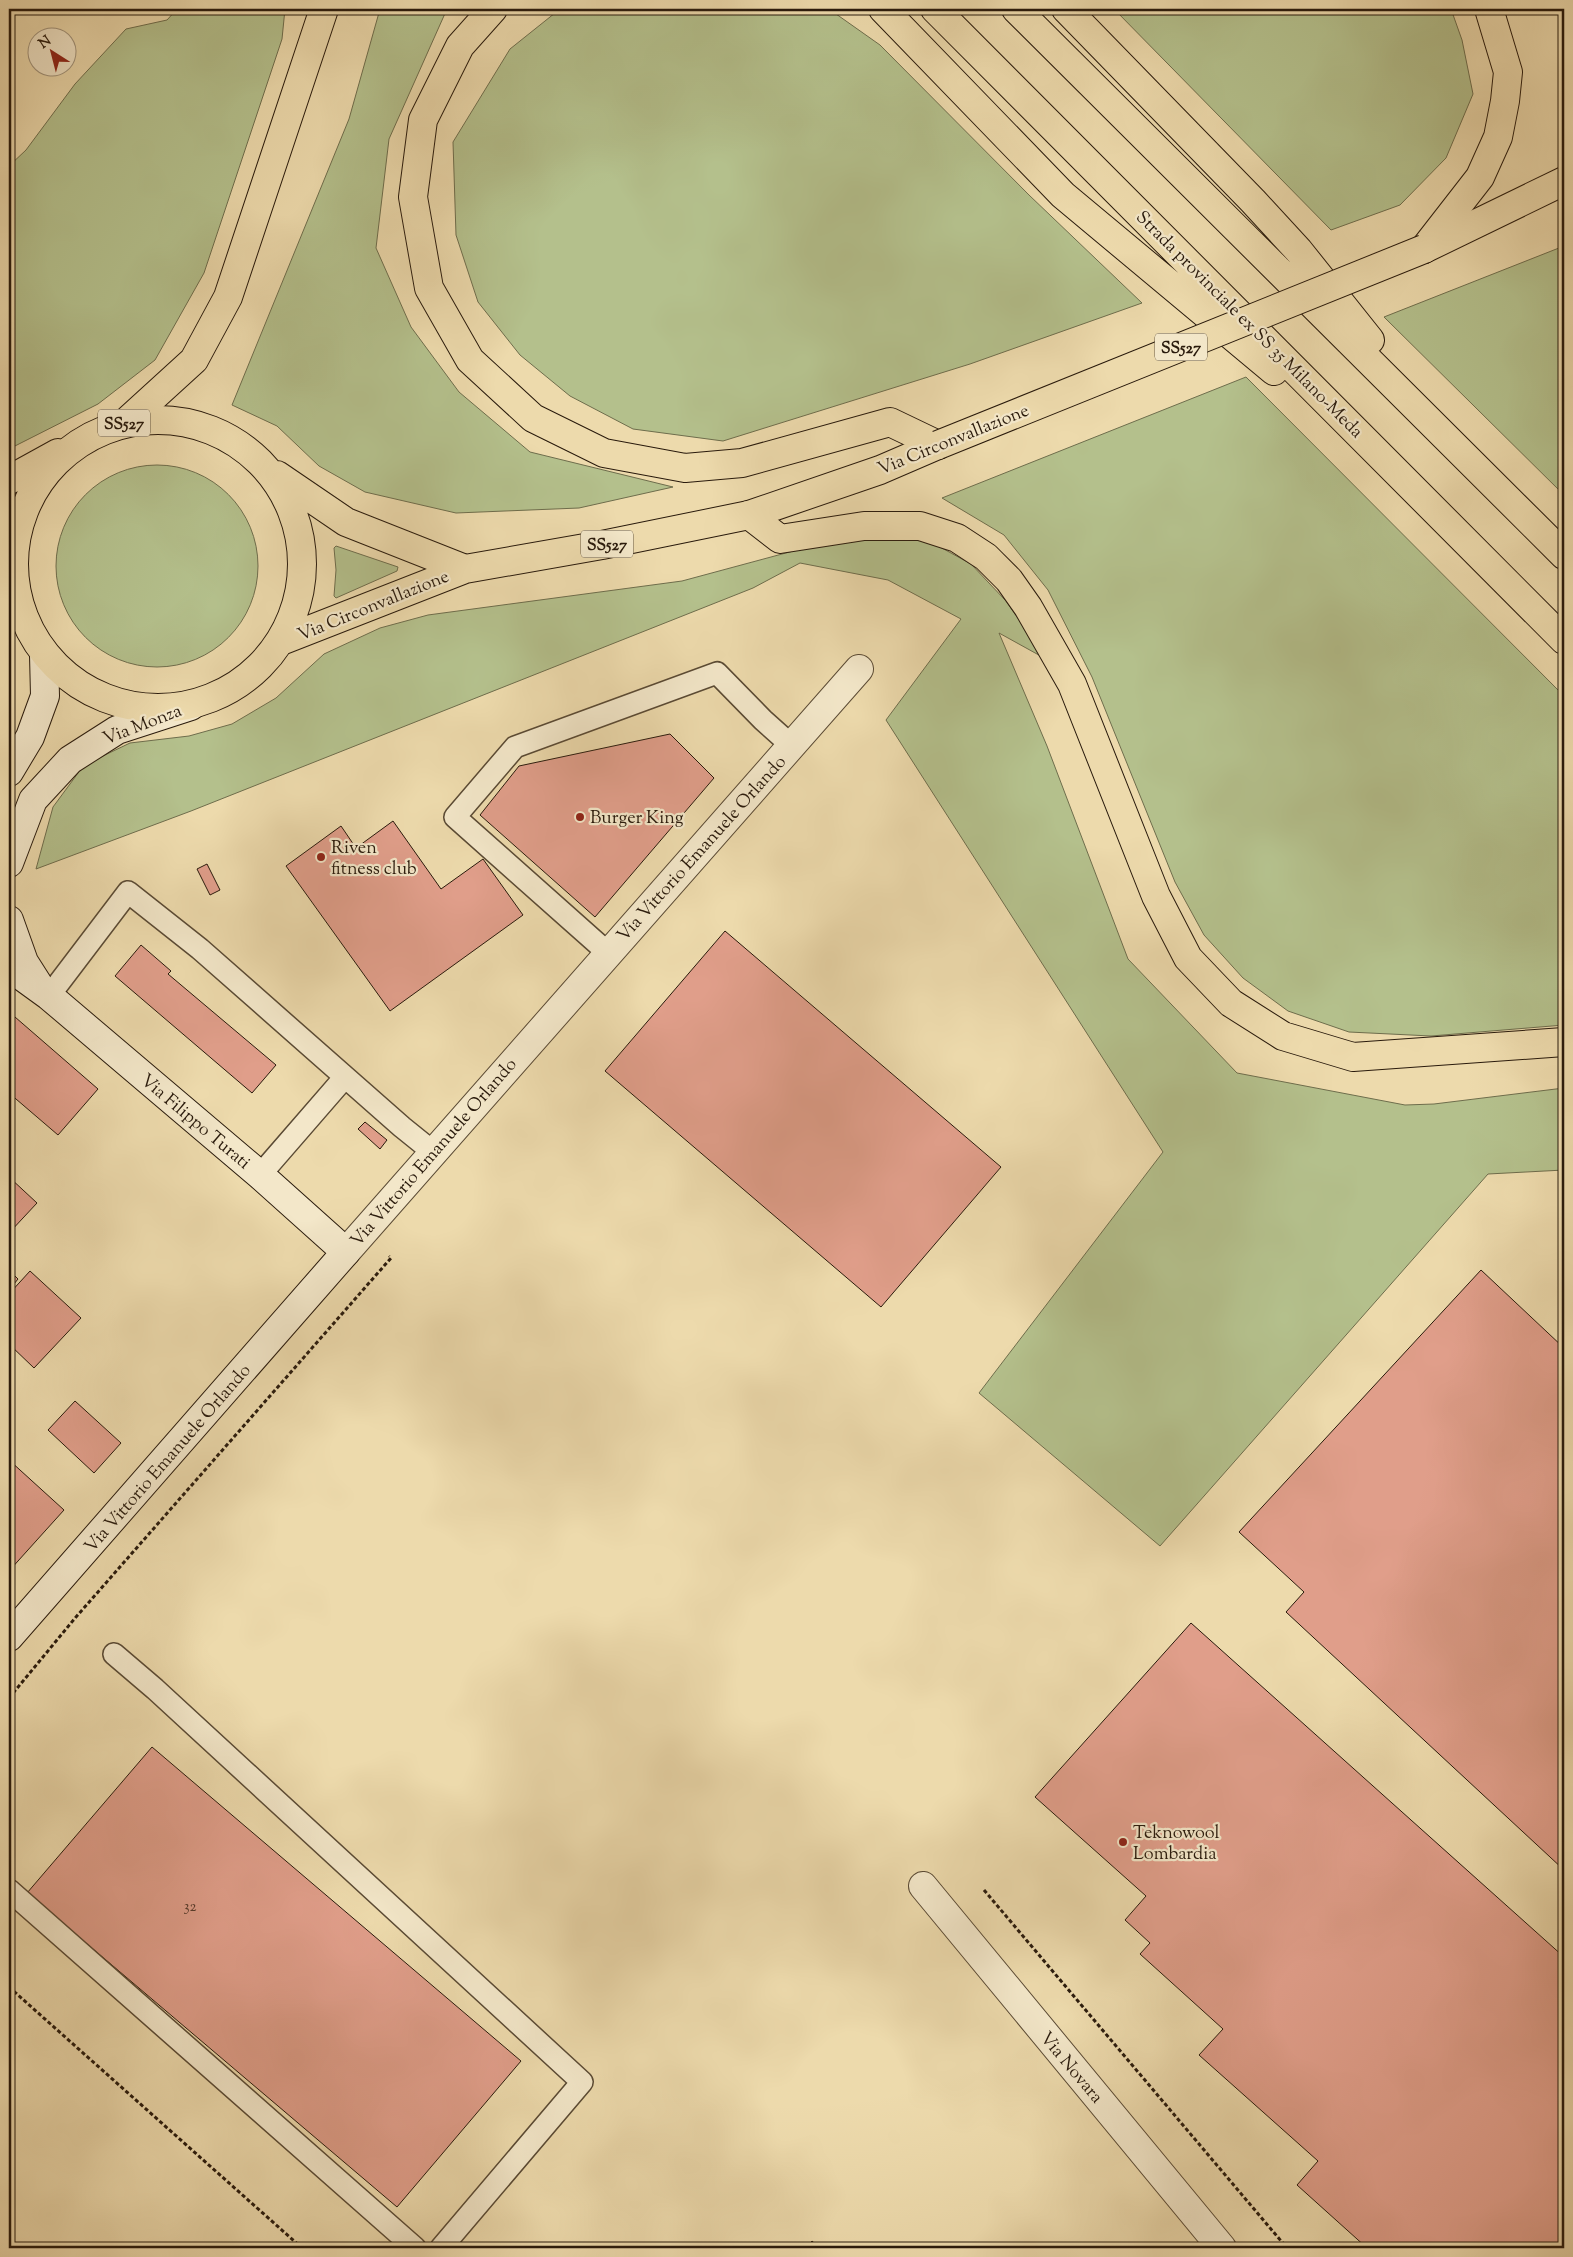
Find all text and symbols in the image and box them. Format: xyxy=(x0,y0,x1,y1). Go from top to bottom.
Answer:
north arrow xyxy=(28,28,78,78)
text: N xyxy=(35,32,56,54)
street label: Strada provinciale ex SS 35 Milano-Meda xyxy=(1129,206,1368,445)
road number: SS527 xyxy=(1155,334,1207,361)
street label: Via Circonvallazione xyxy=(874,399,1033,483)
road number: SS527 xyxy=(98,409,150,436)
road number: SS527 xyxy=(581,530,633,558)
street label: Via Circonvallazione xyxy=(294,565,453,649)
street label: Via Monza xyxy=(100,699,186,753)
street label: Via Vittorio Emanuele Orlando xyxy=(612,750,793,948)
place label: Burger King xyxy=(590,806,684,832)
marker: Burger King xyxy=(574,811,586,823)
place label: Riven fitness club xyxy=(331,836,417,883)
marker: Riven fitness club xyxy=(315,851,327,863)
street label: Via Vittorio Emanuele Orlando xyxy=(345,1053,524,1253)
street label: Via Filippo Turati xyxy=(134,1069,255,1176)
street label: Via Vittorio Emanuele Orlando xyxy=(79,1359,258,1559)
place label: Teknowool Lombardia xyxy=(1133,1821,1220,1868)
marker: Teknowool Lombardia xyxy=(1117,1836,1129,1848)
house number: 32 xyxy=(183,1897,197,1918)
street label: Via Novara xyxy=(1033,2027,1108,2110)

